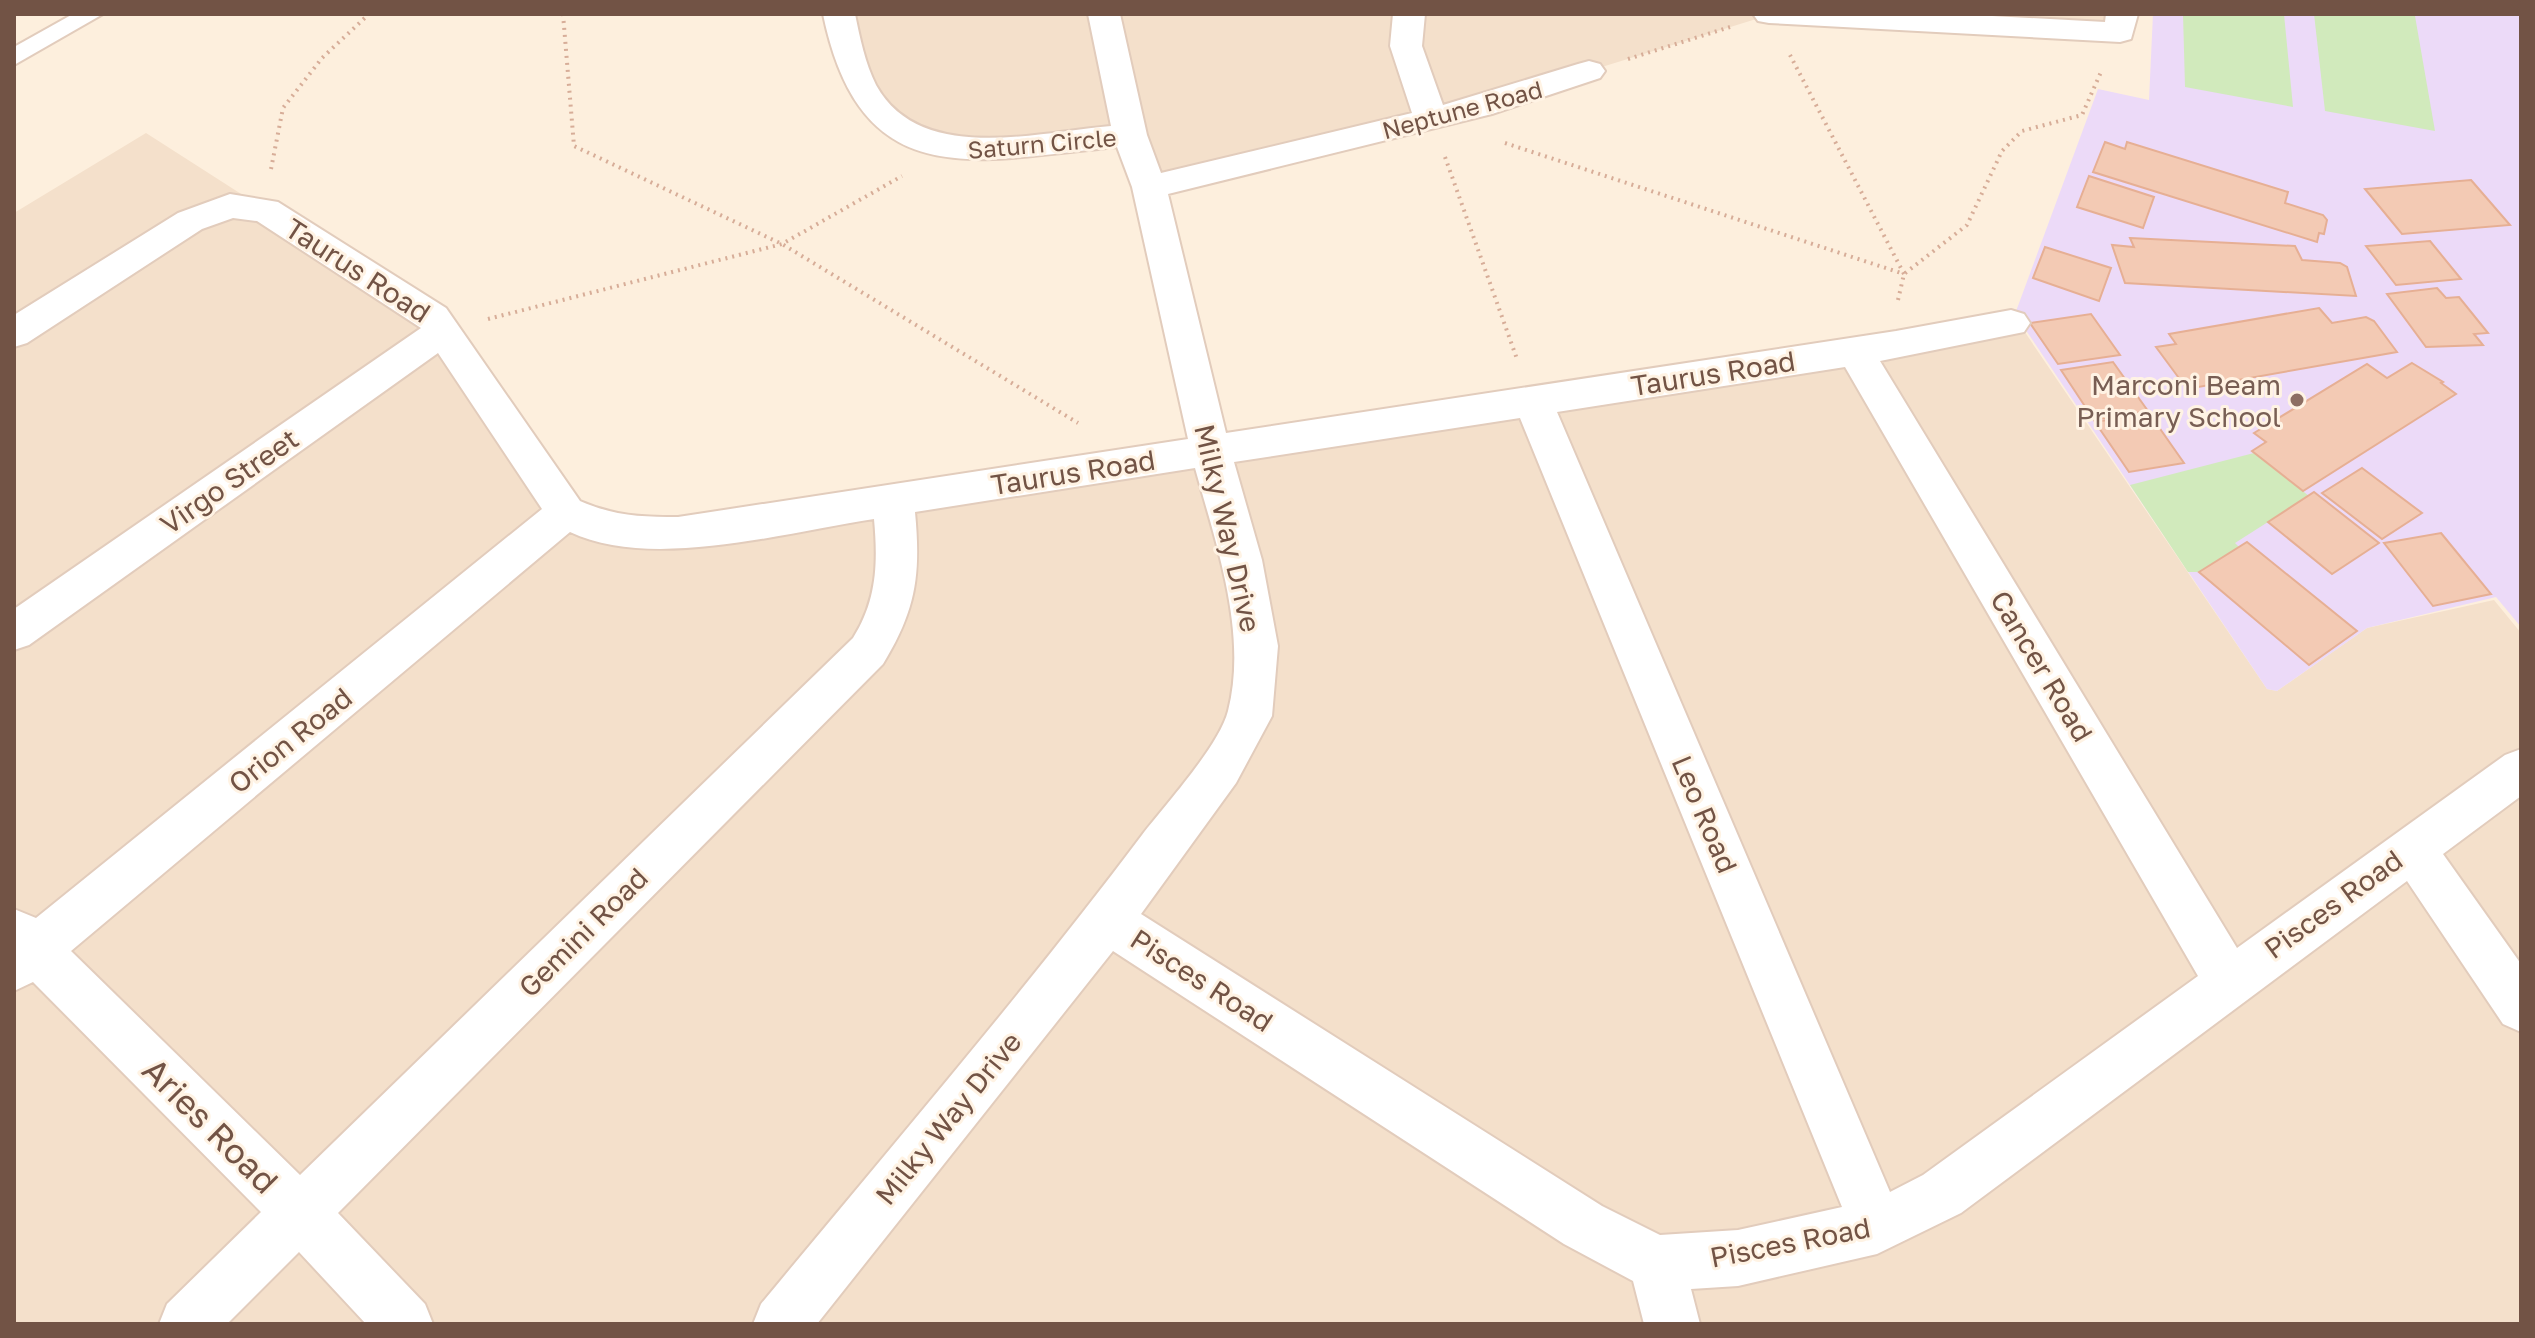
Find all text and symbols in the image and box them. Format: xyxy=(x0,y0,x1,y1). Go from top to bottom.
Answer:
street label: Neptune Road xyxy=(1379,74,1545,144)
street label: Saturn Circle xyxy=(966,122,1118,164)
street label: Taurus Road xyxy=(279,211,437,329)
street label: Taurus Road xyxy=(1628,344,1798,402)
place label: Marconi Beam Primary School xyxy=(2076,368,2281,433)
marker: Marconi Beam Primary School xyxy=(2288,391,2306,409)
street label: Virgo Street xyxy=(154,421,304,541)
street label: Milky Way Drive xyxy=(1188,421,1268,635)
street label: Taurus Road xyxy=(988,443,1158,501)
street label: Cancer Road xyxy=(1984,585,2100,747)
street label: Orion Road xyxy=(222,680,358,800)
street label: Leo Road xyxy=(1666,750,1744,878)
street label: Pisces Road xyxy=(2258,843,2408,965)
street label: Gemini Road xyxy=(512,861,654,1003)
street label: Pisces Road xyxy=(1125,922,1279,1038)
street label: Milky Way Drive xyxy=(868,1025,1028,1211)
street label: Aries Road xyxy=(135,1049,287,1201)
street label: Pisces Road xyxy=(1707,1210,1873,1274)

